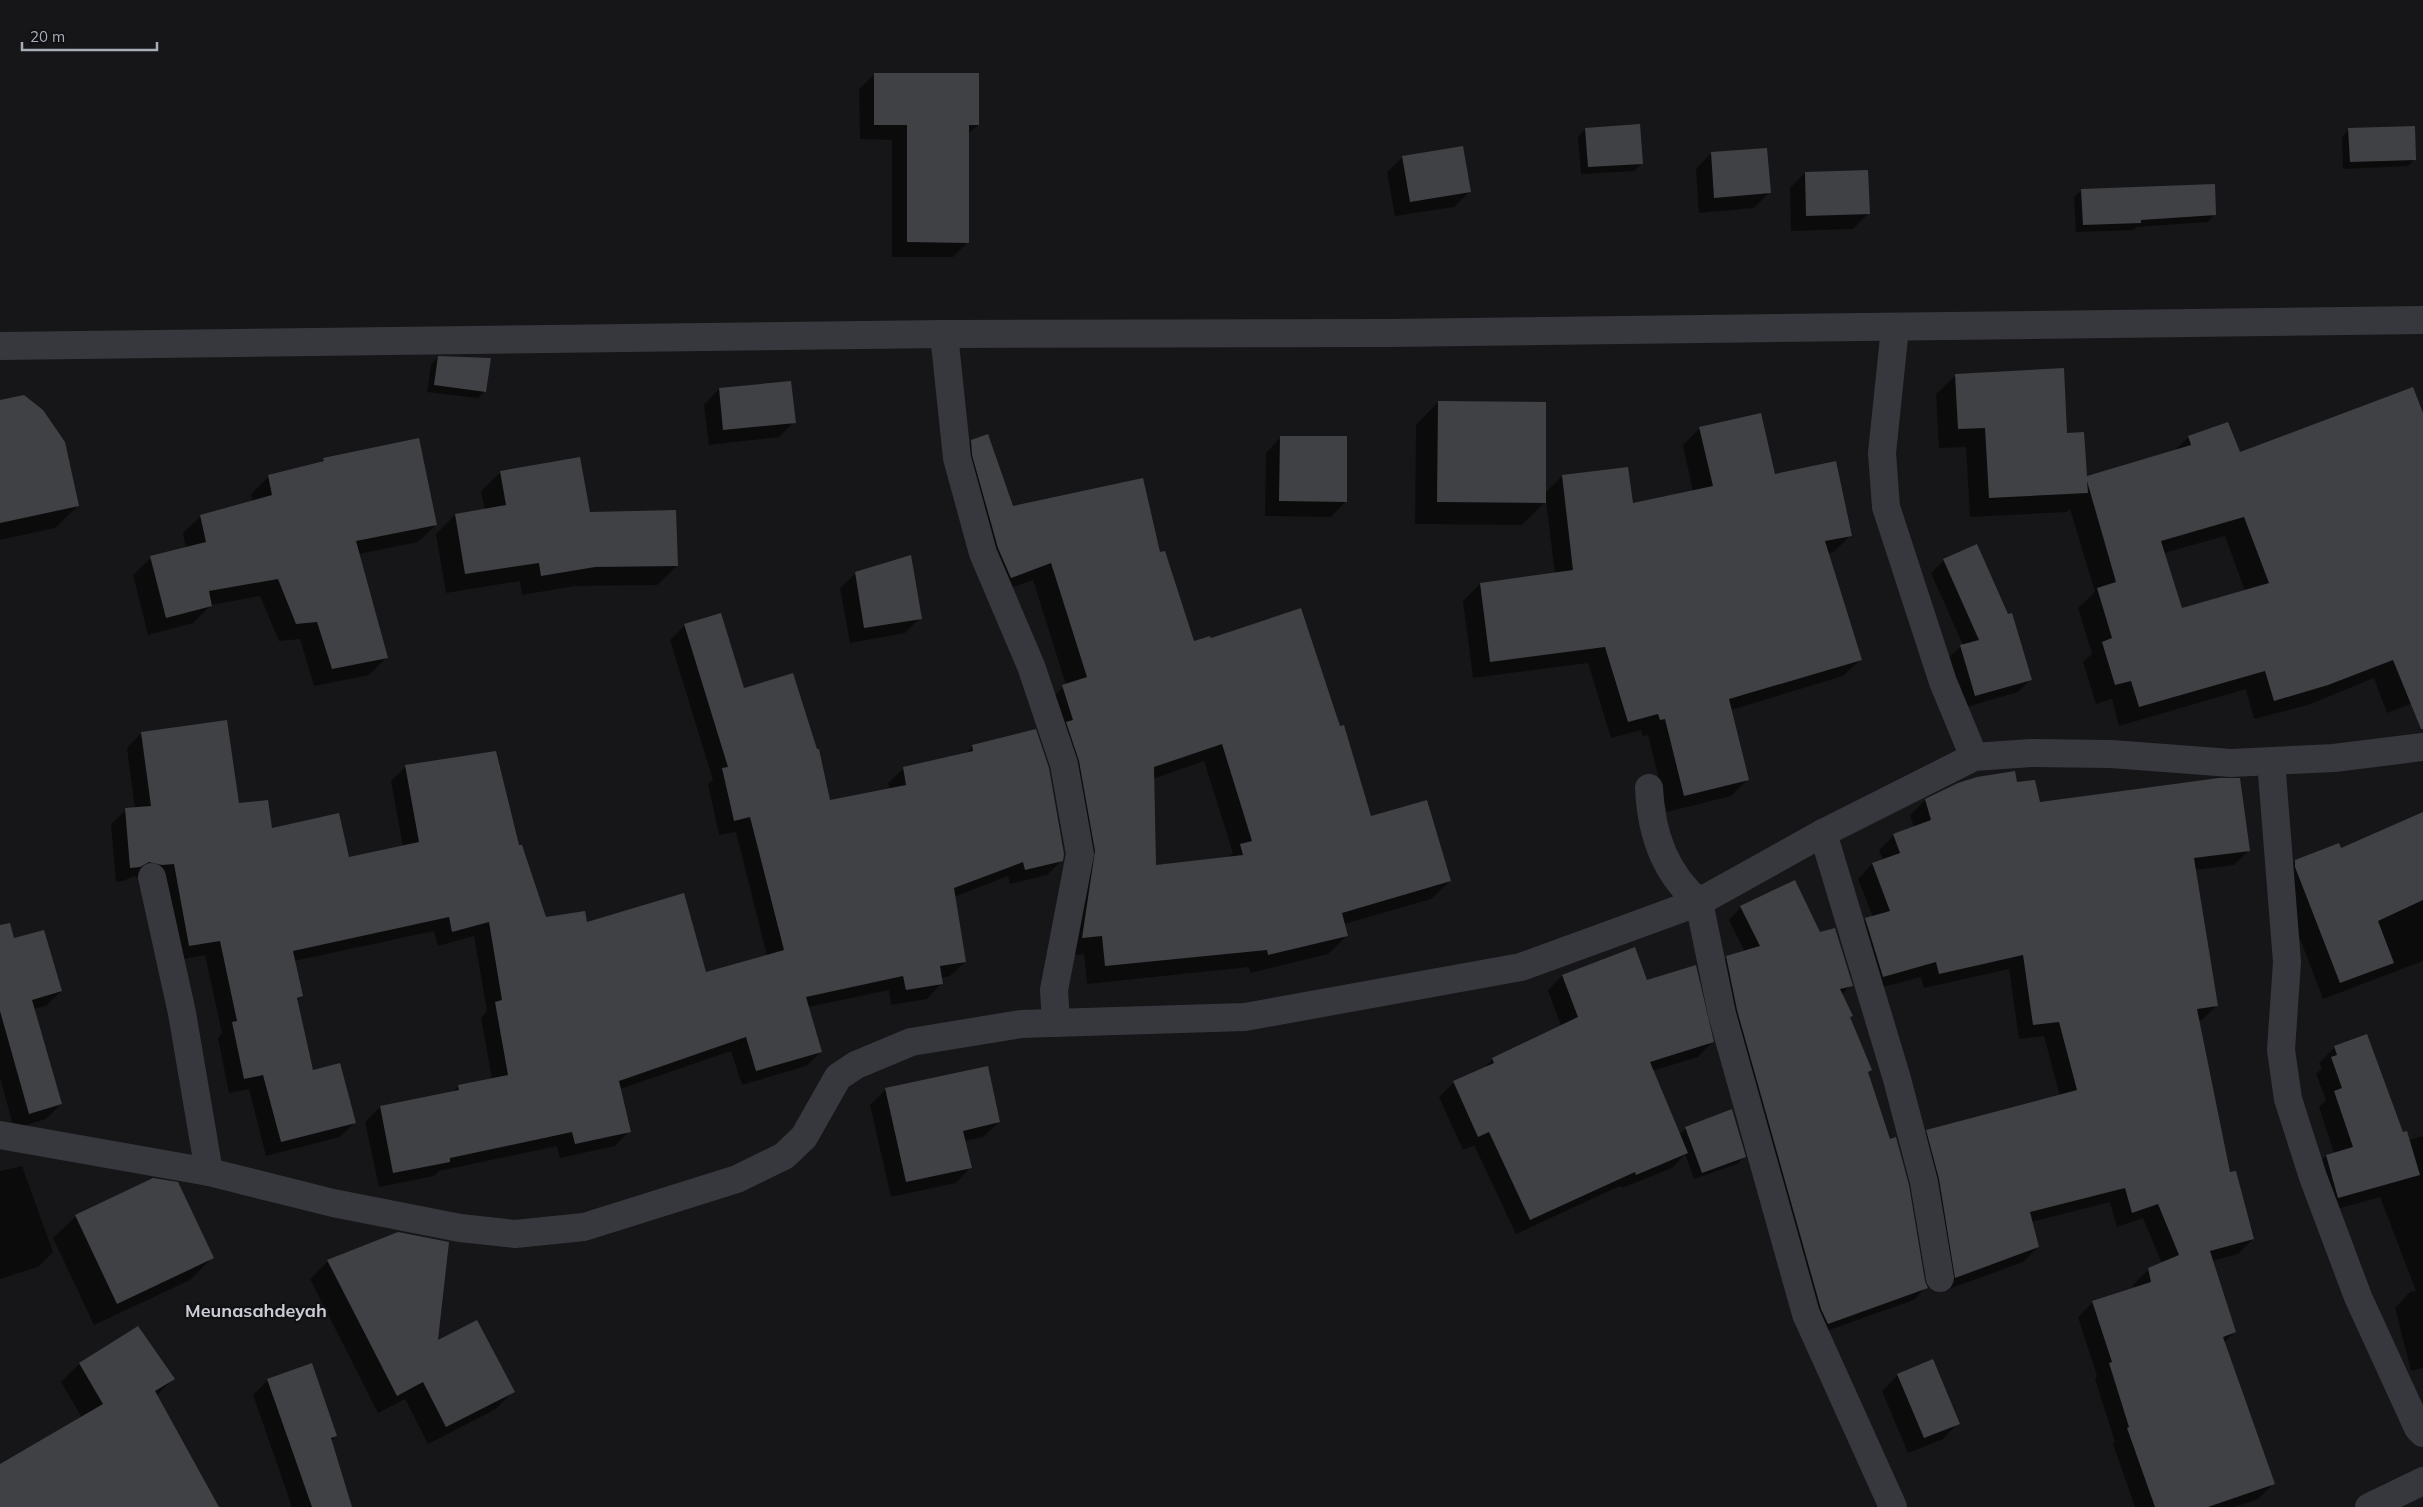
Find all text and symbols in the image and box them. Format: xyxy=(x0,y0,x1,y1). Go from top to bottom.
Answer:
scale bar xyxy=(22,20,158,52)
text: 20 m xyxy=(30,27,65,46)
district label: Meunasahdeyah xyxy=(185,1299,327,1322)

